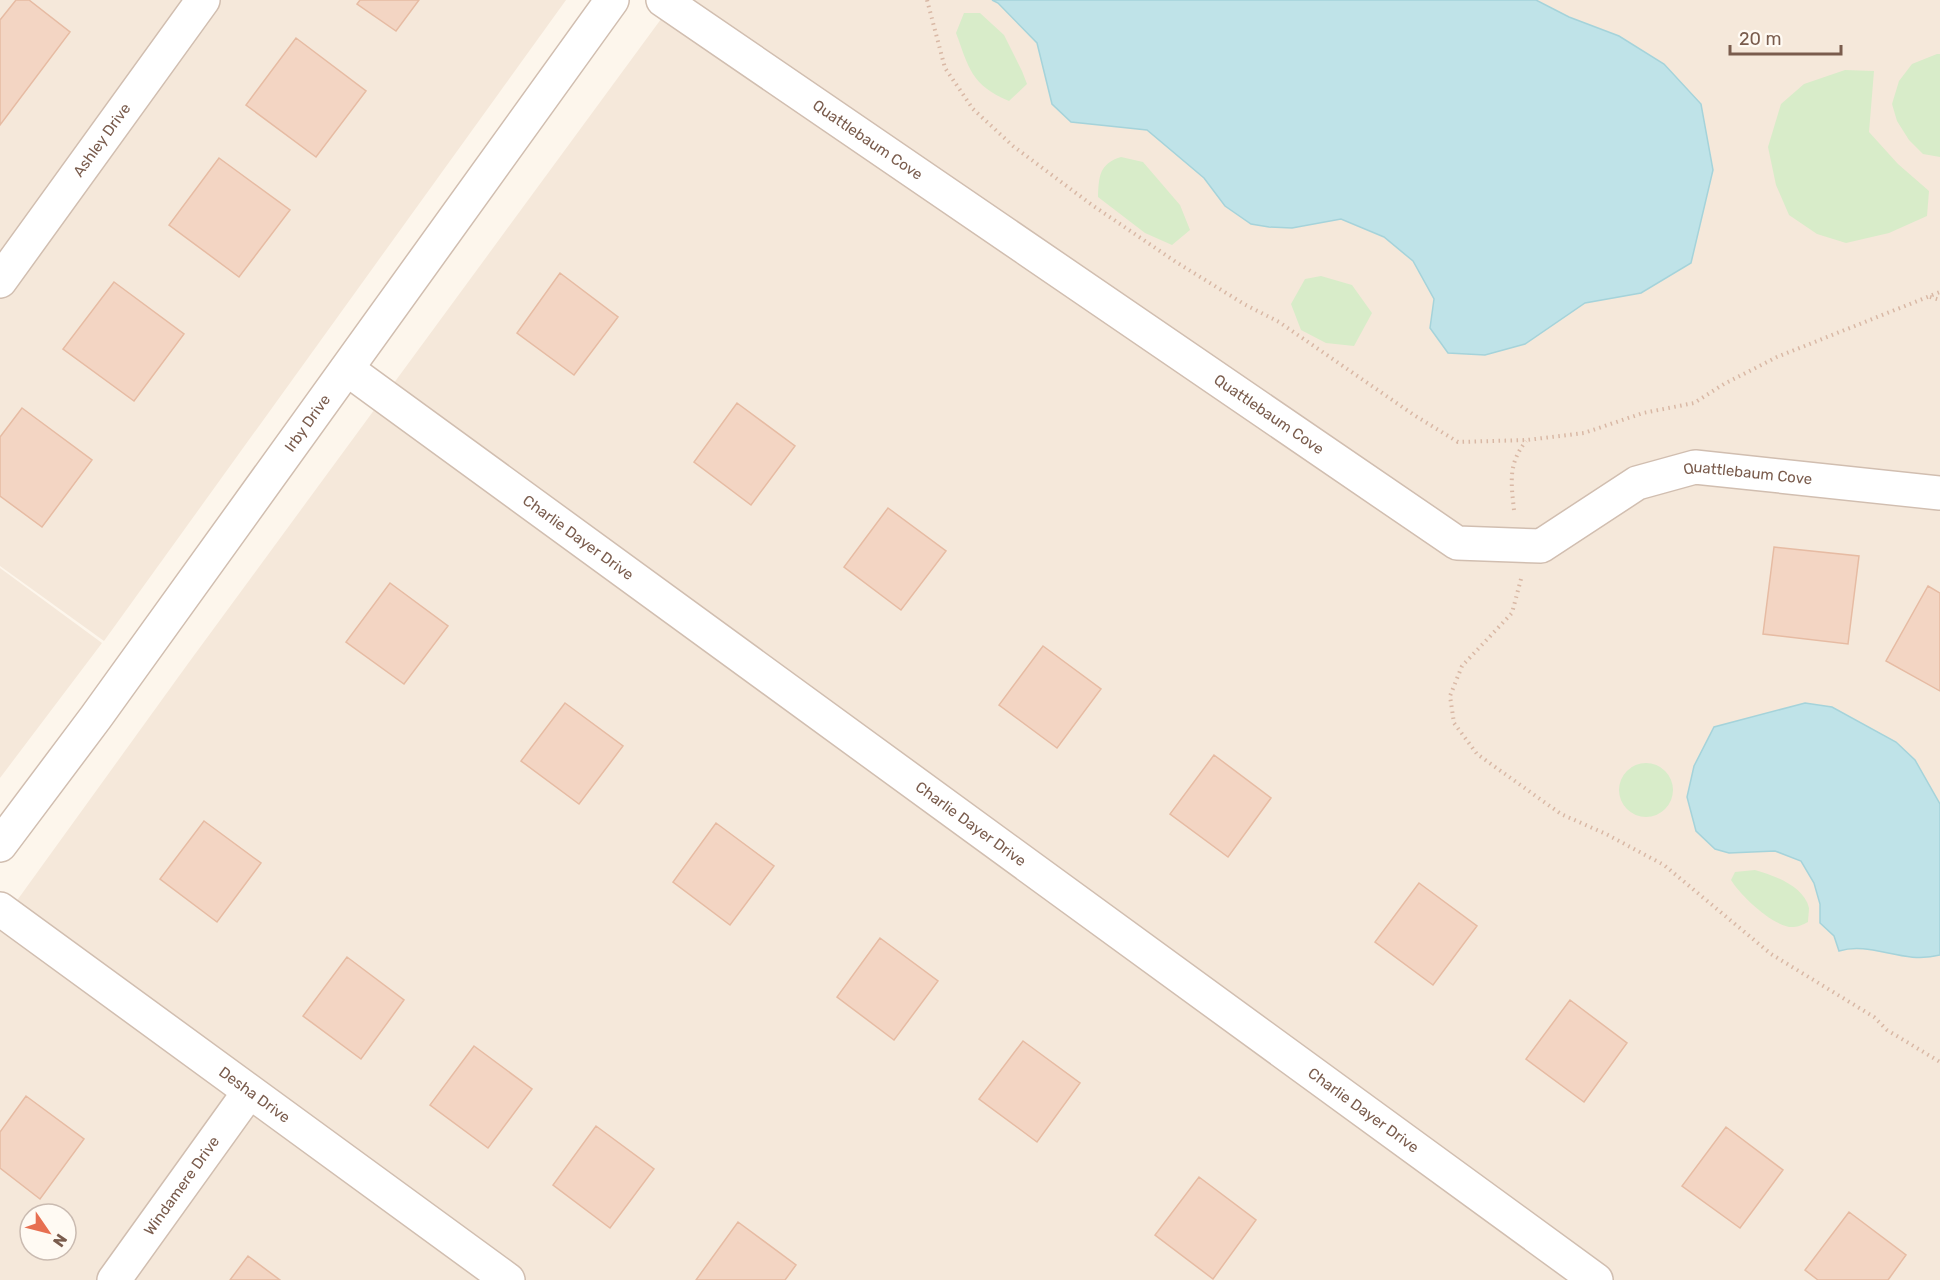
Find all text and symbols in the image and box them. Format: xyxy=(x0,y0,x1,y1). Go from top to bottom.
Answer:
scale bar xyxy=(1730,18,1841,56)
text: 20 m xyxy=(1739,28,1781,50)
street label: Quattlebaum Cove xyxy=(809,96,926,184)
street label: Ashley Drive xyxy=(69,100,134,180)
street label: Quattlebaum Cove xyxy=(1210,370,1327,458)
street label: Irby Drive xyxy=(281,391,334,455)
street label: Quattlebaum Cove xyxy=(1681,458,1813,488)
street label: Charlie Dayer Drive xyxy=(519,491,637,584)
street label: Charlie Dayer Drive xyxy=(912,778,1030,870)
street label: Desha Drive xyxy=(215,1063,293,1127)
street label: Charlie Dayer Drive xyxy=(1305,1064,1422,1157)
street label: Windamere Drive xyxy=(140,1133,223,1239)
north arrow xyxy=(18,1202,78,1262)
text: N xyxy=(49,1230,71,1250)

